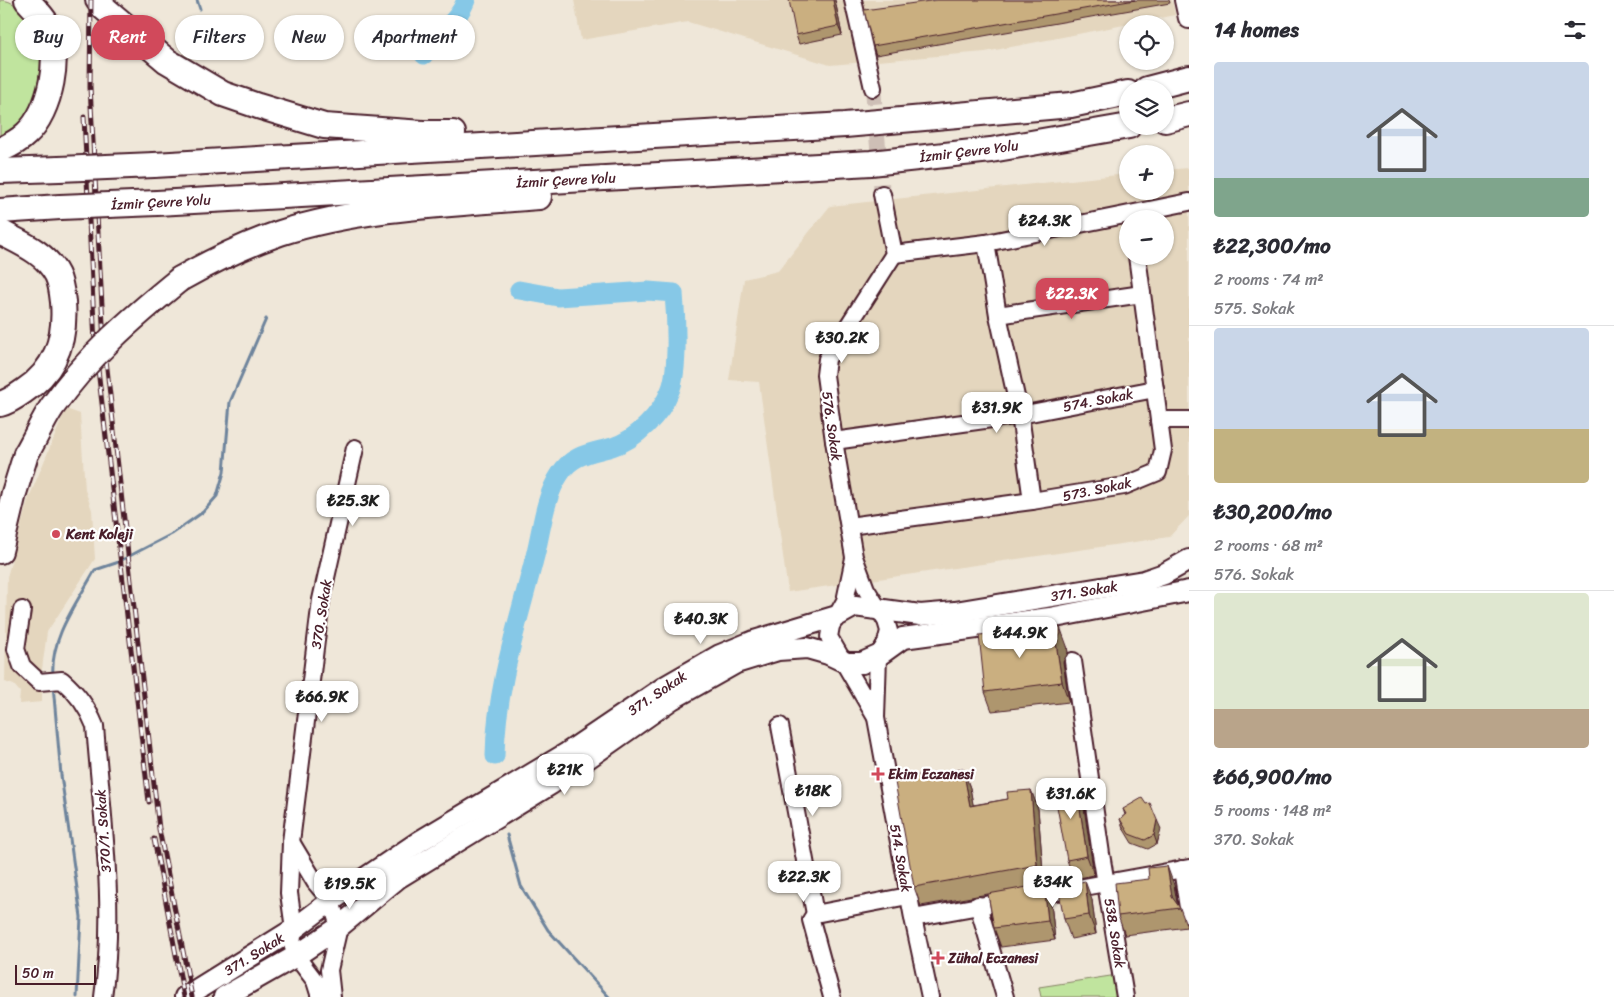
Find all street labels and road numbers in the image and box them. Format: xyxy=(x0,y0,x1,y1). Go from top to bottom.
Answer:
street label: İzmir Çevre Yolu xyxy=(917,133,1020,170)
street label: İzmir Çevre Yolu xyxy=(515,165,617,196)
street label: İzmir Çevre Yolu xyxy=(110,187,212,218)
street label: 574. Sokak xyxy=(1061,381,1136,420)
street label: 576. Sokak xyxy=(814,390,849,463)
street label: 573. Sokak xyxy=(1060,470,1134,509)
street label: 371. Sokak xyxy=(1049,574,1120,609)
street label: 370. Sokak xyxy=(304,577,339,651)
street label: 371. Sokak xyxy=(622,664,693,723)
street label: 370/1. Sokak xyxy=(88,788,119,873)
street label: 514. Sokak xyxy=(882,822,919,895)
street label: 538. Sokak xyxy=(1097,896,1132,970)
street label: 371. Sokak xyxy=(219,926,290,983)

